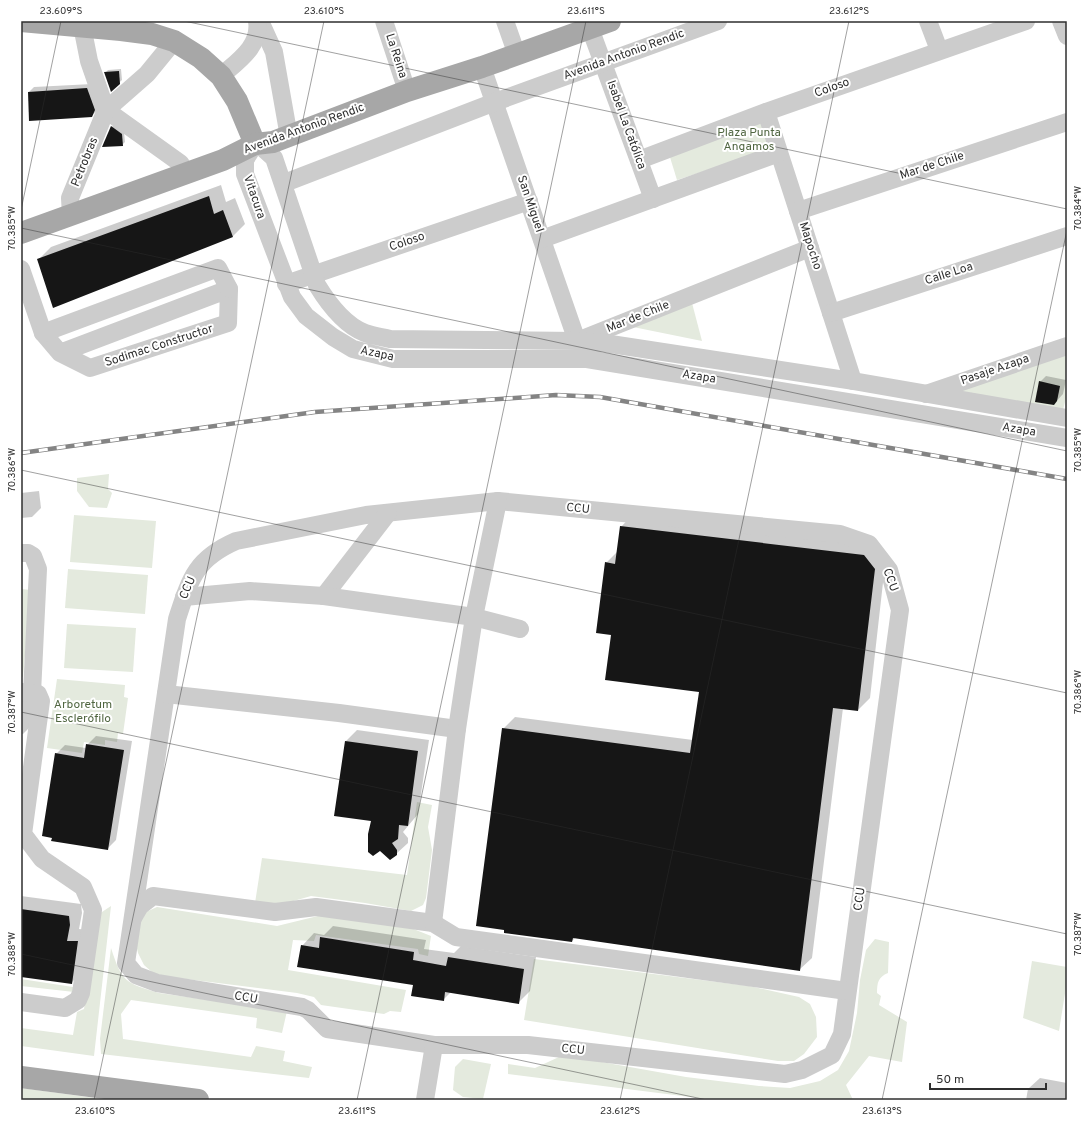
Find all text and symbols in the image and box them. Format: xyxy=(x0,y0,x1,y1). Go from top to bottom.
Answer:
text: 23.609°S xyxy=(40,5,82,18)
text: 23.610°S xyxy=(304,5,344,18)
text: 23.611°S xyxy=(567,5,605,18)
text: 23.612°S xyxy=(829,5,869,18)
street label: Avenida Antonio Rendic xyxy=(561,26,687,84)
street label: La Reina xyxy=(381,32,411,80)
street label: Coloso xyxy=(812,74,852,102)
street label: Isabel La Católica xyxy=(602,78,650,172)
street label: Avenida Antonio Rendic xyxy=(241,100,367,158)
park label: Plaza Punta Angamos xyxy=(717,125,781,155)
street label: Petrobras xyxy=(68,135,102,189)
street label: Mar de Chile xyxy=(898,148,966,184)
street label: Vitacura xyxy=(239,173,269,221)
street label: San Miguel xyxy=(513,174,547,234)
text: 70.384°W xyxy=(1072,186,1085,230)
text: 70.385°W xyxy=(6,206,19,250)
street label: Mapocho xyxy=(795,220,825,272)
street label: Coloso xyxy=(387,228,427,255)
street label: Calle Loa xyxy=(923,259,975,289)
street label: Mar de Chile xyxy=(604,297,672,337)
street label: Sodimac Constructor xyxy=(103,321,215,371)
street label: Azapa xyxy=(359,343,395,365)
street label: Pasaje Azapa xyxy=(959,351,1031,389)
street label: Azapa xyxy=(681,366,717,388)
street label: Azapa xyxy=(1001,419,1037,441)
text: 70.385°W xyxy=(1072,428,1085,472)
text: 70.386°W xyxy=(6,448,19,492)
street label: CCU xyxy=(565,500,591,518)
street label: CCU xyxy=(878,566,902,594)
street label: CCU xyxy=(176,574,200,602)
text: 70.386°W xyxy=(1072,670,1085,714)
text: 70.387°W xyxy=(6,690,19,734)
park label: Arboretum Esclerófilo xyxy=(54,697,112,727)
street label: CCU xyxy=(850,886,870,912)
text: 70.387°W xyxy=(1072,912,1085,956)
text: 70.388°W xyxy=(6,932,19,976)
street label: CCU xyxy=(233,988,259,1008)
street label: CCU xyxy=(560,1041,586,1059)
scale bar xyxy=(930,1065,1046,1091)
text: 50 m xyxy=(936,1072,964,1088)
text: 23.610°S xyxy=(75,1105,115,1118)
text: 23.611°S xyxy=(338,1105,376,1118)
text: 23.612°S xyxy=(600,1105,640,1118)
text: 23.613°S xyxy=(862,1105,902,1118)

